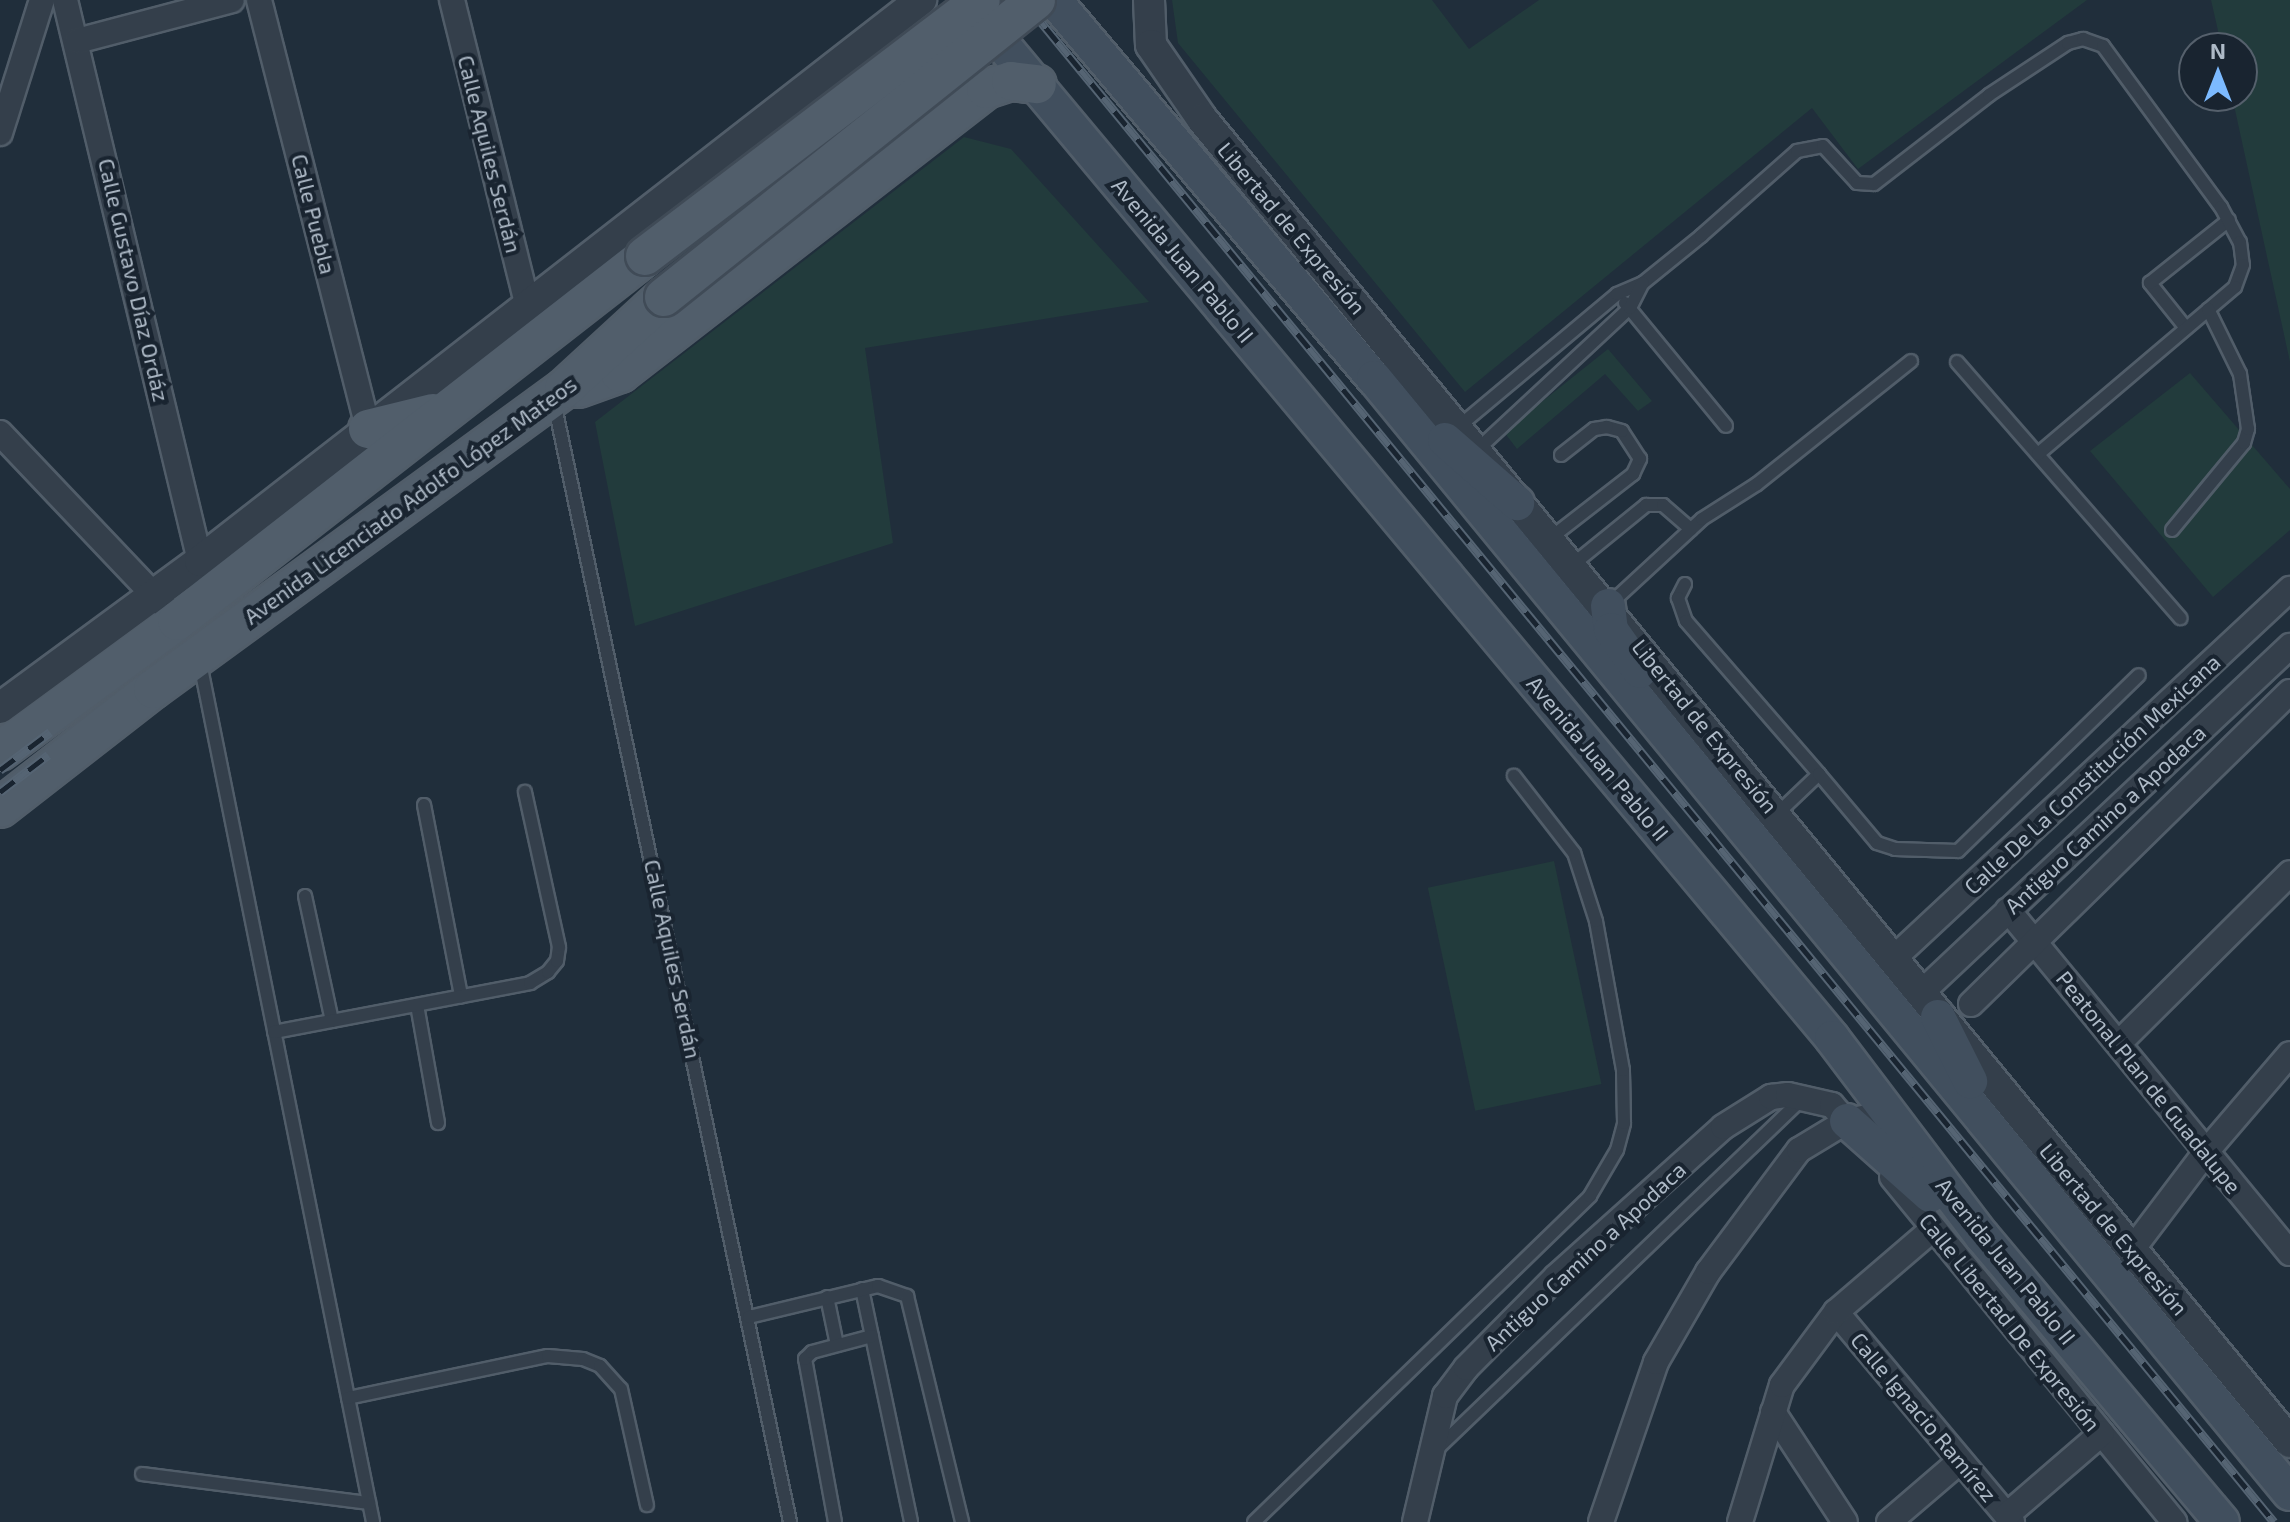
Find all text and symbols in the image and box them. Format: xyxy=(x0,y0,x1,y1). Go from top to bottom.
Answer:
north arrow xyxy=(2178,32,2258,112)
text: N xyxy=(2210,37,2226,63)
street label: Calle Aquiles Serdán xyxy=(453,52,527,256)
street label: Libertad de Expresión xyxy=(1212,137,1372,319)
street label: Calle Puebla xyxy=(286,151,342,277)
street label: Calle Gustavo Díaz Ordáz xyxy=(93,156,175,404)
street label: Avenida Juan Pablo II xyxy=(1106,172,1260,348)
street label: Avenida Licenciado Adolfo López Mateos xyxy=(238,370,582,630)
street label: Libertad de Expresión xyxy=(1627,634,1783,818)
street label: Calle De La Constitución Mexicana xyxy=(1959,648,2225,900)
street label: Avenida Juan Pablo II xyxy=(1521,670,1675,846)
street label: Antiguo Camino a Apodaca xyxy=(1999,719,2211,919)
street label: Calle Aquiles Serdán xyxy=(639,857,707,1061)
street label: Peatonal Plan de Guadalupe xyxy=(2051,965,2247,1199)
street label: Libertad de Expresión xyxy=(2034,1138,2194,1320)
street label: Antiguo Camino a Apodaca xyxy=(1479,1156,1691,1356)
street label: Avenida Juan Pablo II xyxy=(1931,1172,2081,1350)
street label: Calle Libertad De Expresión xyxy=(1914,1208,2106,1436)
street label: Calle Ignacio Ramírez xyxy=(1845,1327,2003,1507)

